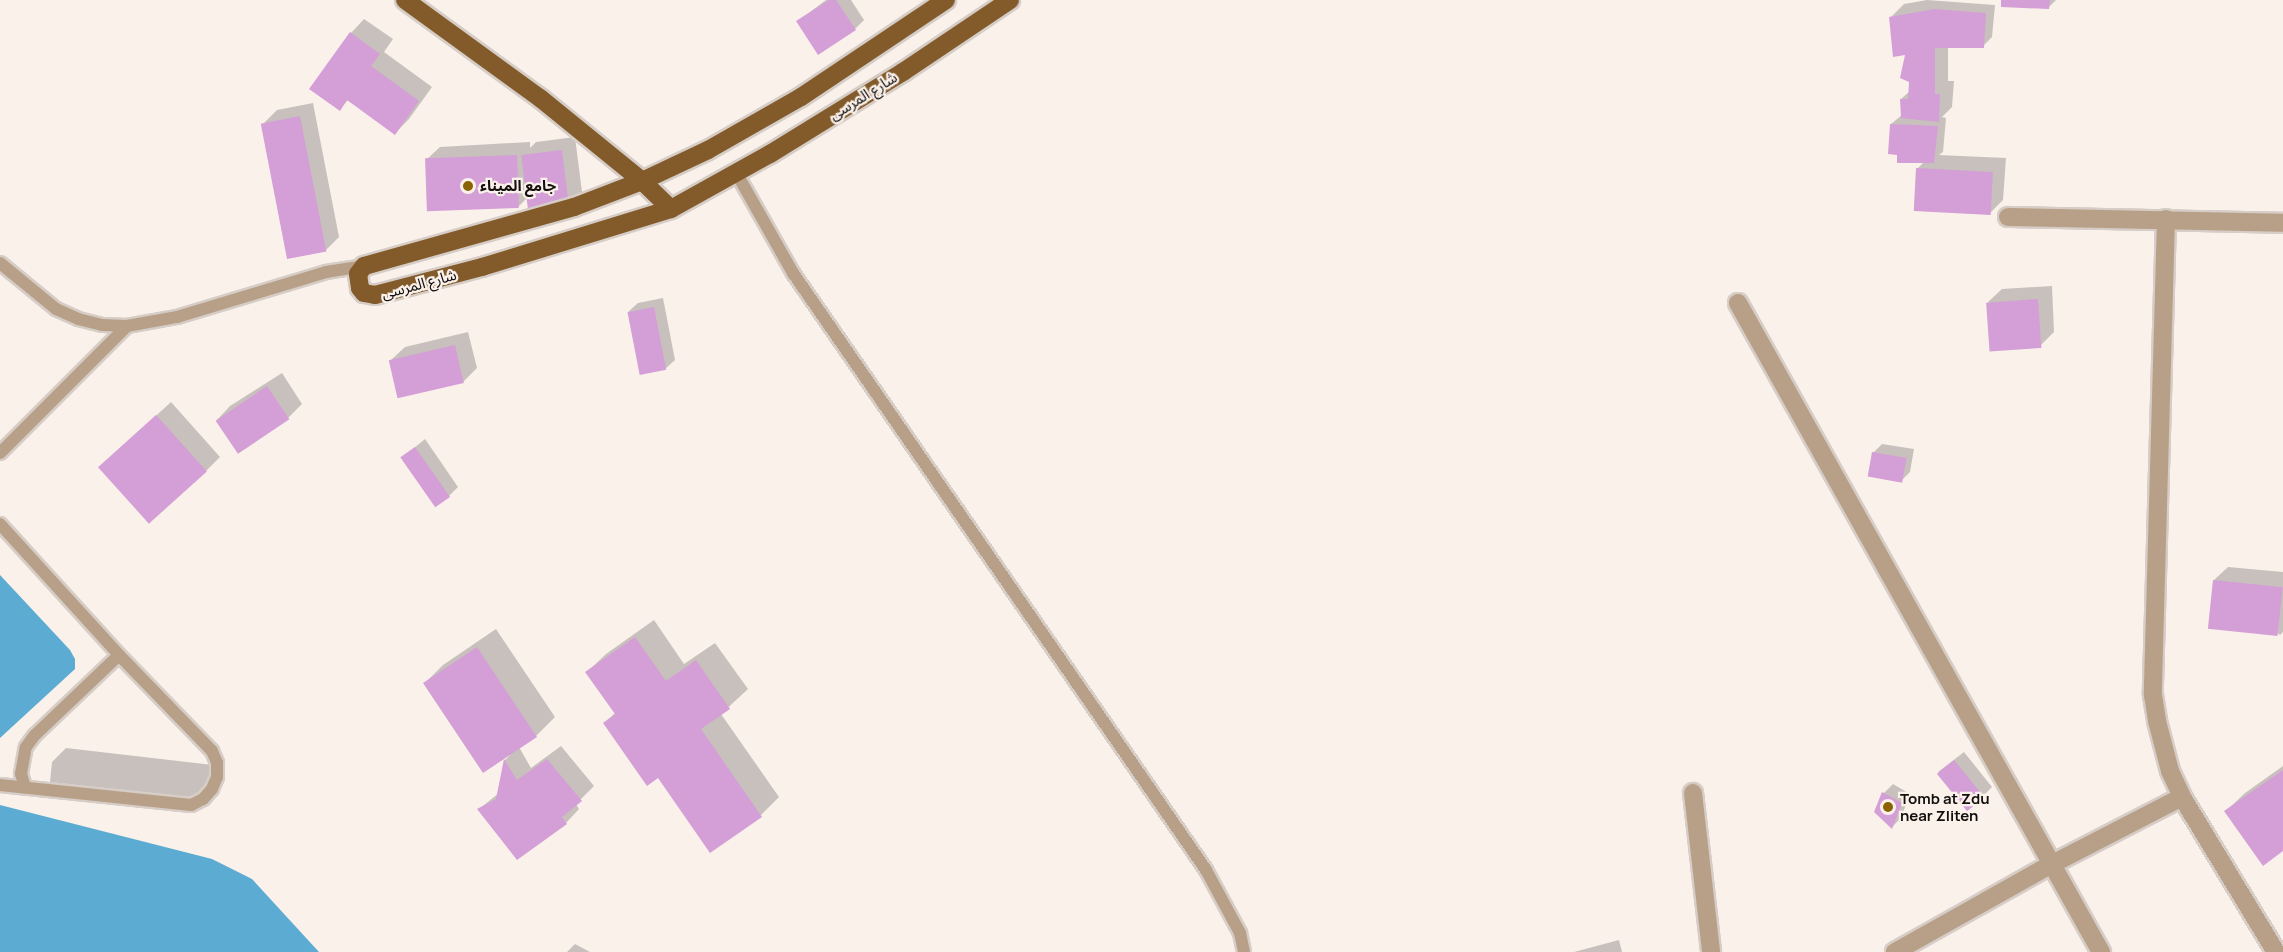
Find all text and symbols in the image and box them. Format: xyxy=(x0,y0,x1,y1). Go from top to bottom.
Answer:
street label: شارع المرسى xyxy=(826,68,900,124)
place label: جامع الميناء xyxy=(480,177,556,195)
marker: جامع الميناء xyxy=(461,179,475,193)
street label: شارع المرسى xyxy=(380,265,458,303)
place label: Tomb at Zdu near Zliten xyxy=(1900,789,1990,824)
marker: Tomb at Zdu near Zliten xyxy=(1881,800,1895,814)

